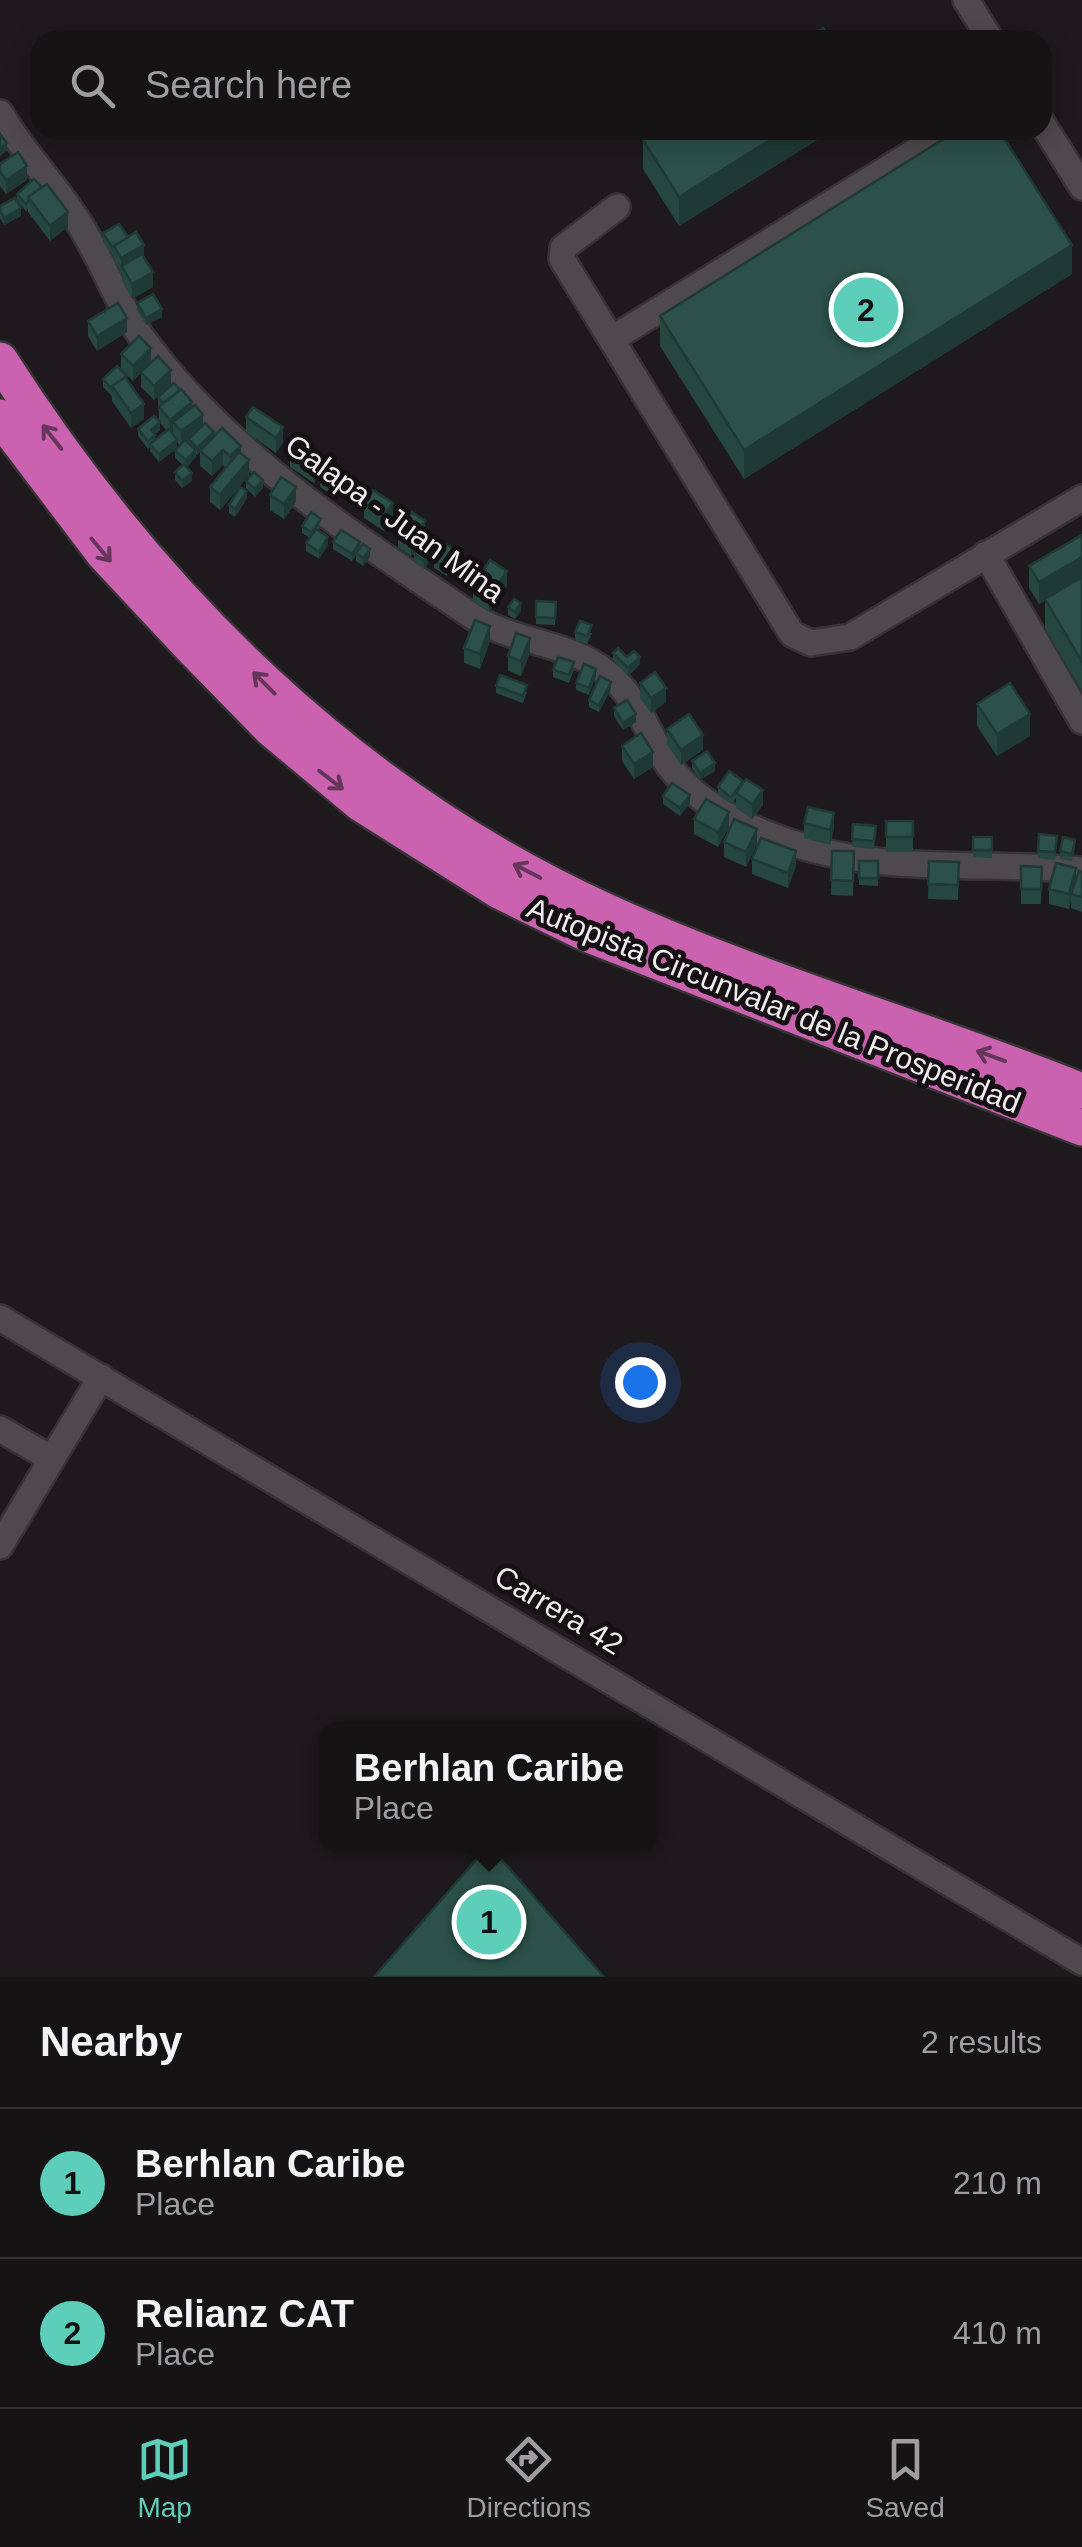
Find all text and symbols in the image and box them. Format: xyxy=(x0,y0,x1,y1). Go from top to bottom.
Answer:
search box xyxy=(30,30,1052,140)
icon: search xyxy=(65,58,120,113)
text: Search here xyxy=(145,64,352,106)
pin: 2 xyxy=(834,272,898,348)
one-way arrow xyxy=(41,424,62,451)
street label: Galapa - Juan Mina xyxy=(279,428,511,608)
one-way arrow xyxy=(90,537,113,562)
one-way arrow xyxy=(252,671,276,695)
one-way arrow xyxy=(317,769,344,790)
one-way arrow xyxy=(513,861,542,880)
street label: Autopista Circunvalar de la Prosperidad xyxy=(523,891,1025,1119)
one-way arrow xyxy=(975,1046,1007,1064)
your location xyxy=(615,1357,666,1408)
street label: Carrera 42 xyxy=(489,1559,629,1661)
popup xyxy=(319,1722,659,1852)
text: Berhlan Caribe xyxy=(354,1747,624,1789)
text: Place xyxy=(354,1790,434,1826)
pin: 1 xyxy=(456,1884,522,1960)
text: Nearby xyxy=(40,2018,182,2065)
text: 2 results xyxy=(921,2024,1042,2060)
text: Berhlan Caribe xyxy=(135,2143,405,2185)
text: 1 xyxy=(64,2165,81,2201)
text: 210 m xyxy=(953,2165,1042,2201)
text: Place xyxy=(135,2186,215,2222)
text: Relianz CAT xyxy=(135,2293,354,2335)
text: 2 xyxy=(64,2315,81,2351)
text: 410 m xyxy=(953,2315,1042,2351)
text: Place xyxy=(135,2336,215,2372)
tab: Map xyxy=(137,2432,192,2524)
tab: Directions xyxy=(467,2432,591,2524)
tab: Saved xyxy=(865,2432,945,2524)

